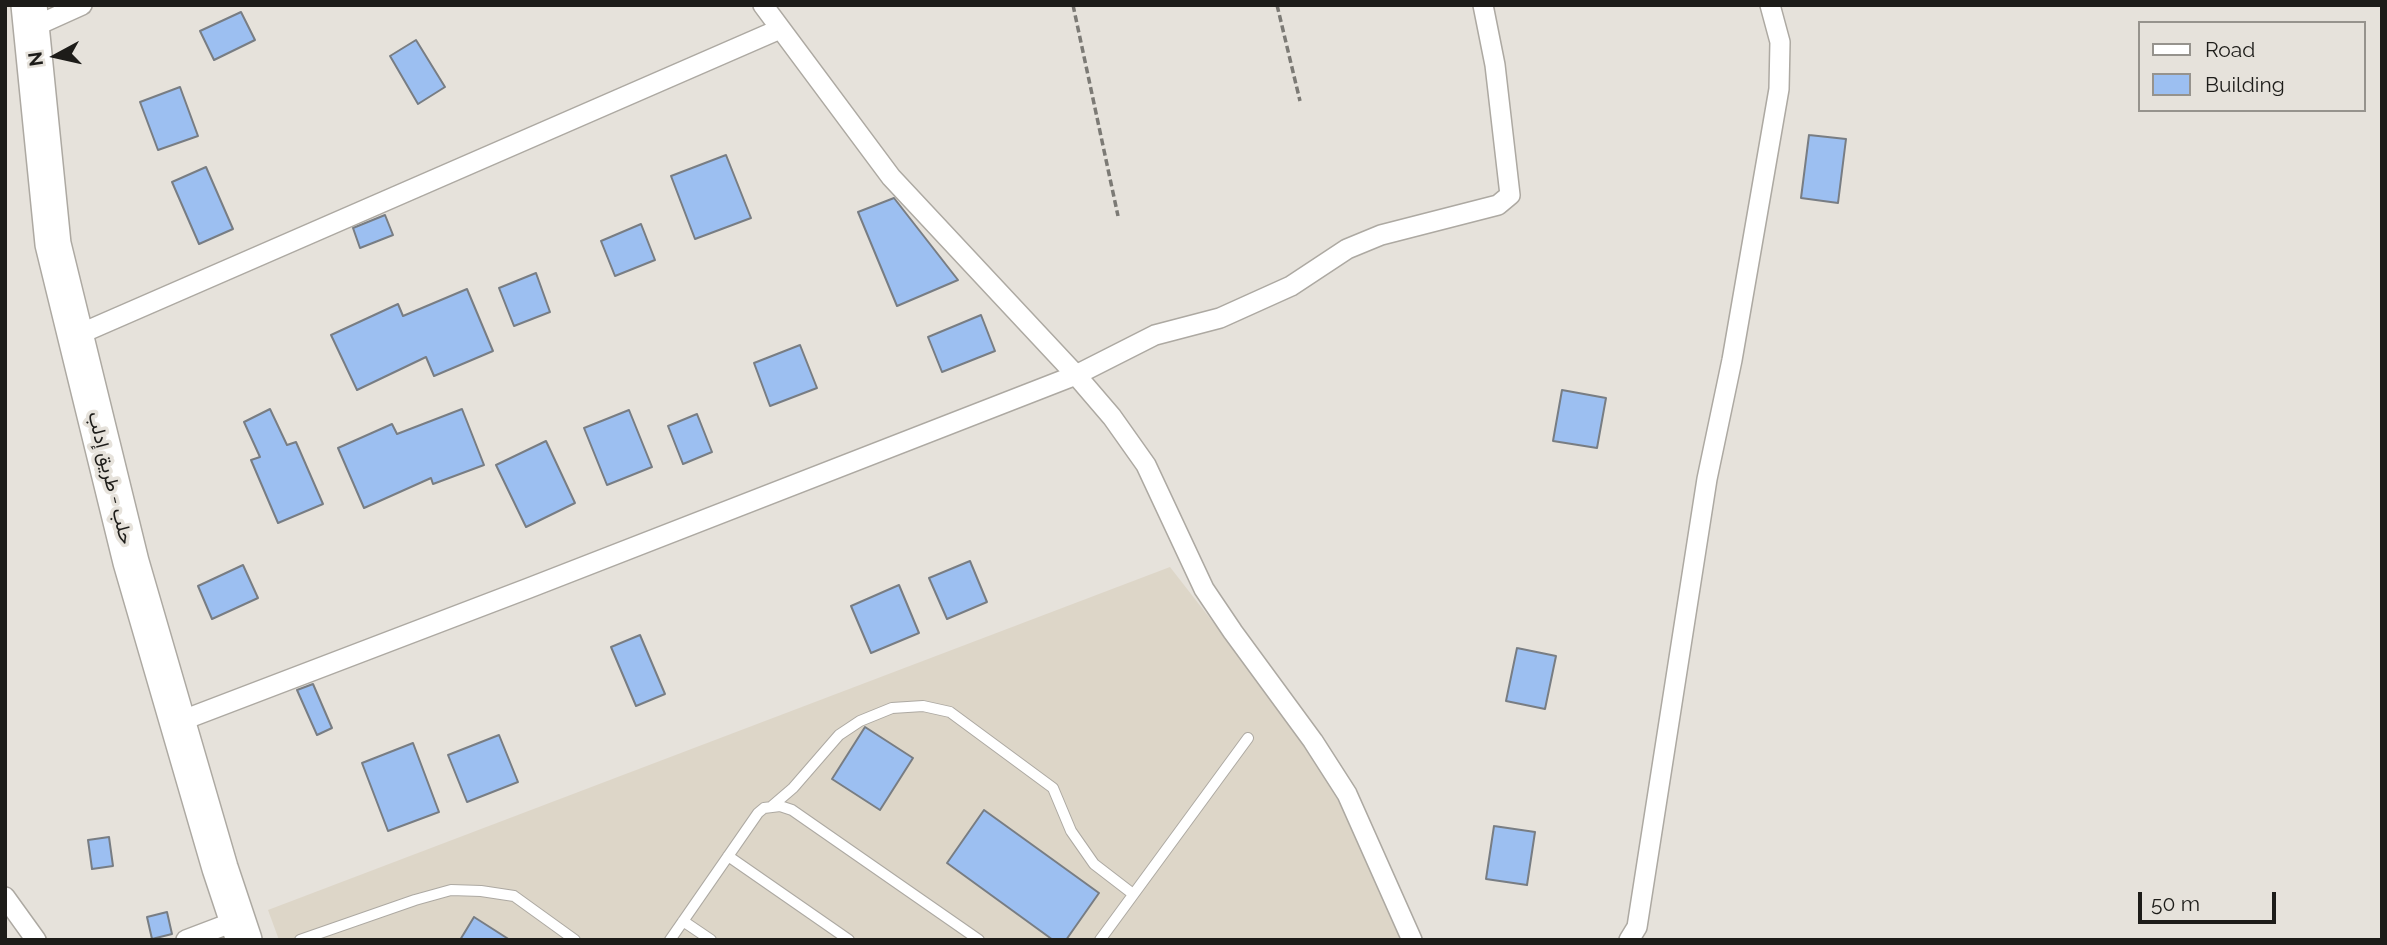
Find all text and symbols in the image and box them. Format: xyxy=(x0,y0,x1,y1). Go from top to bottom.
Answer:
north arrow xyxy=(21,21,91,91)
legend xyxy=(2138,21,2366,112)
text: Road xyxy=(2205,37,2255,62)
text: N xyxy=(23,50,47,68)
text: Building xyxy=(2205,72,2285,97)
street label: حلب - طريق إدلب xyxy=(83,409,137,547)
scale bar xyxy=(2142,878,2280,922)
text: 50 m xyxy=(2151,891,2200,916)

